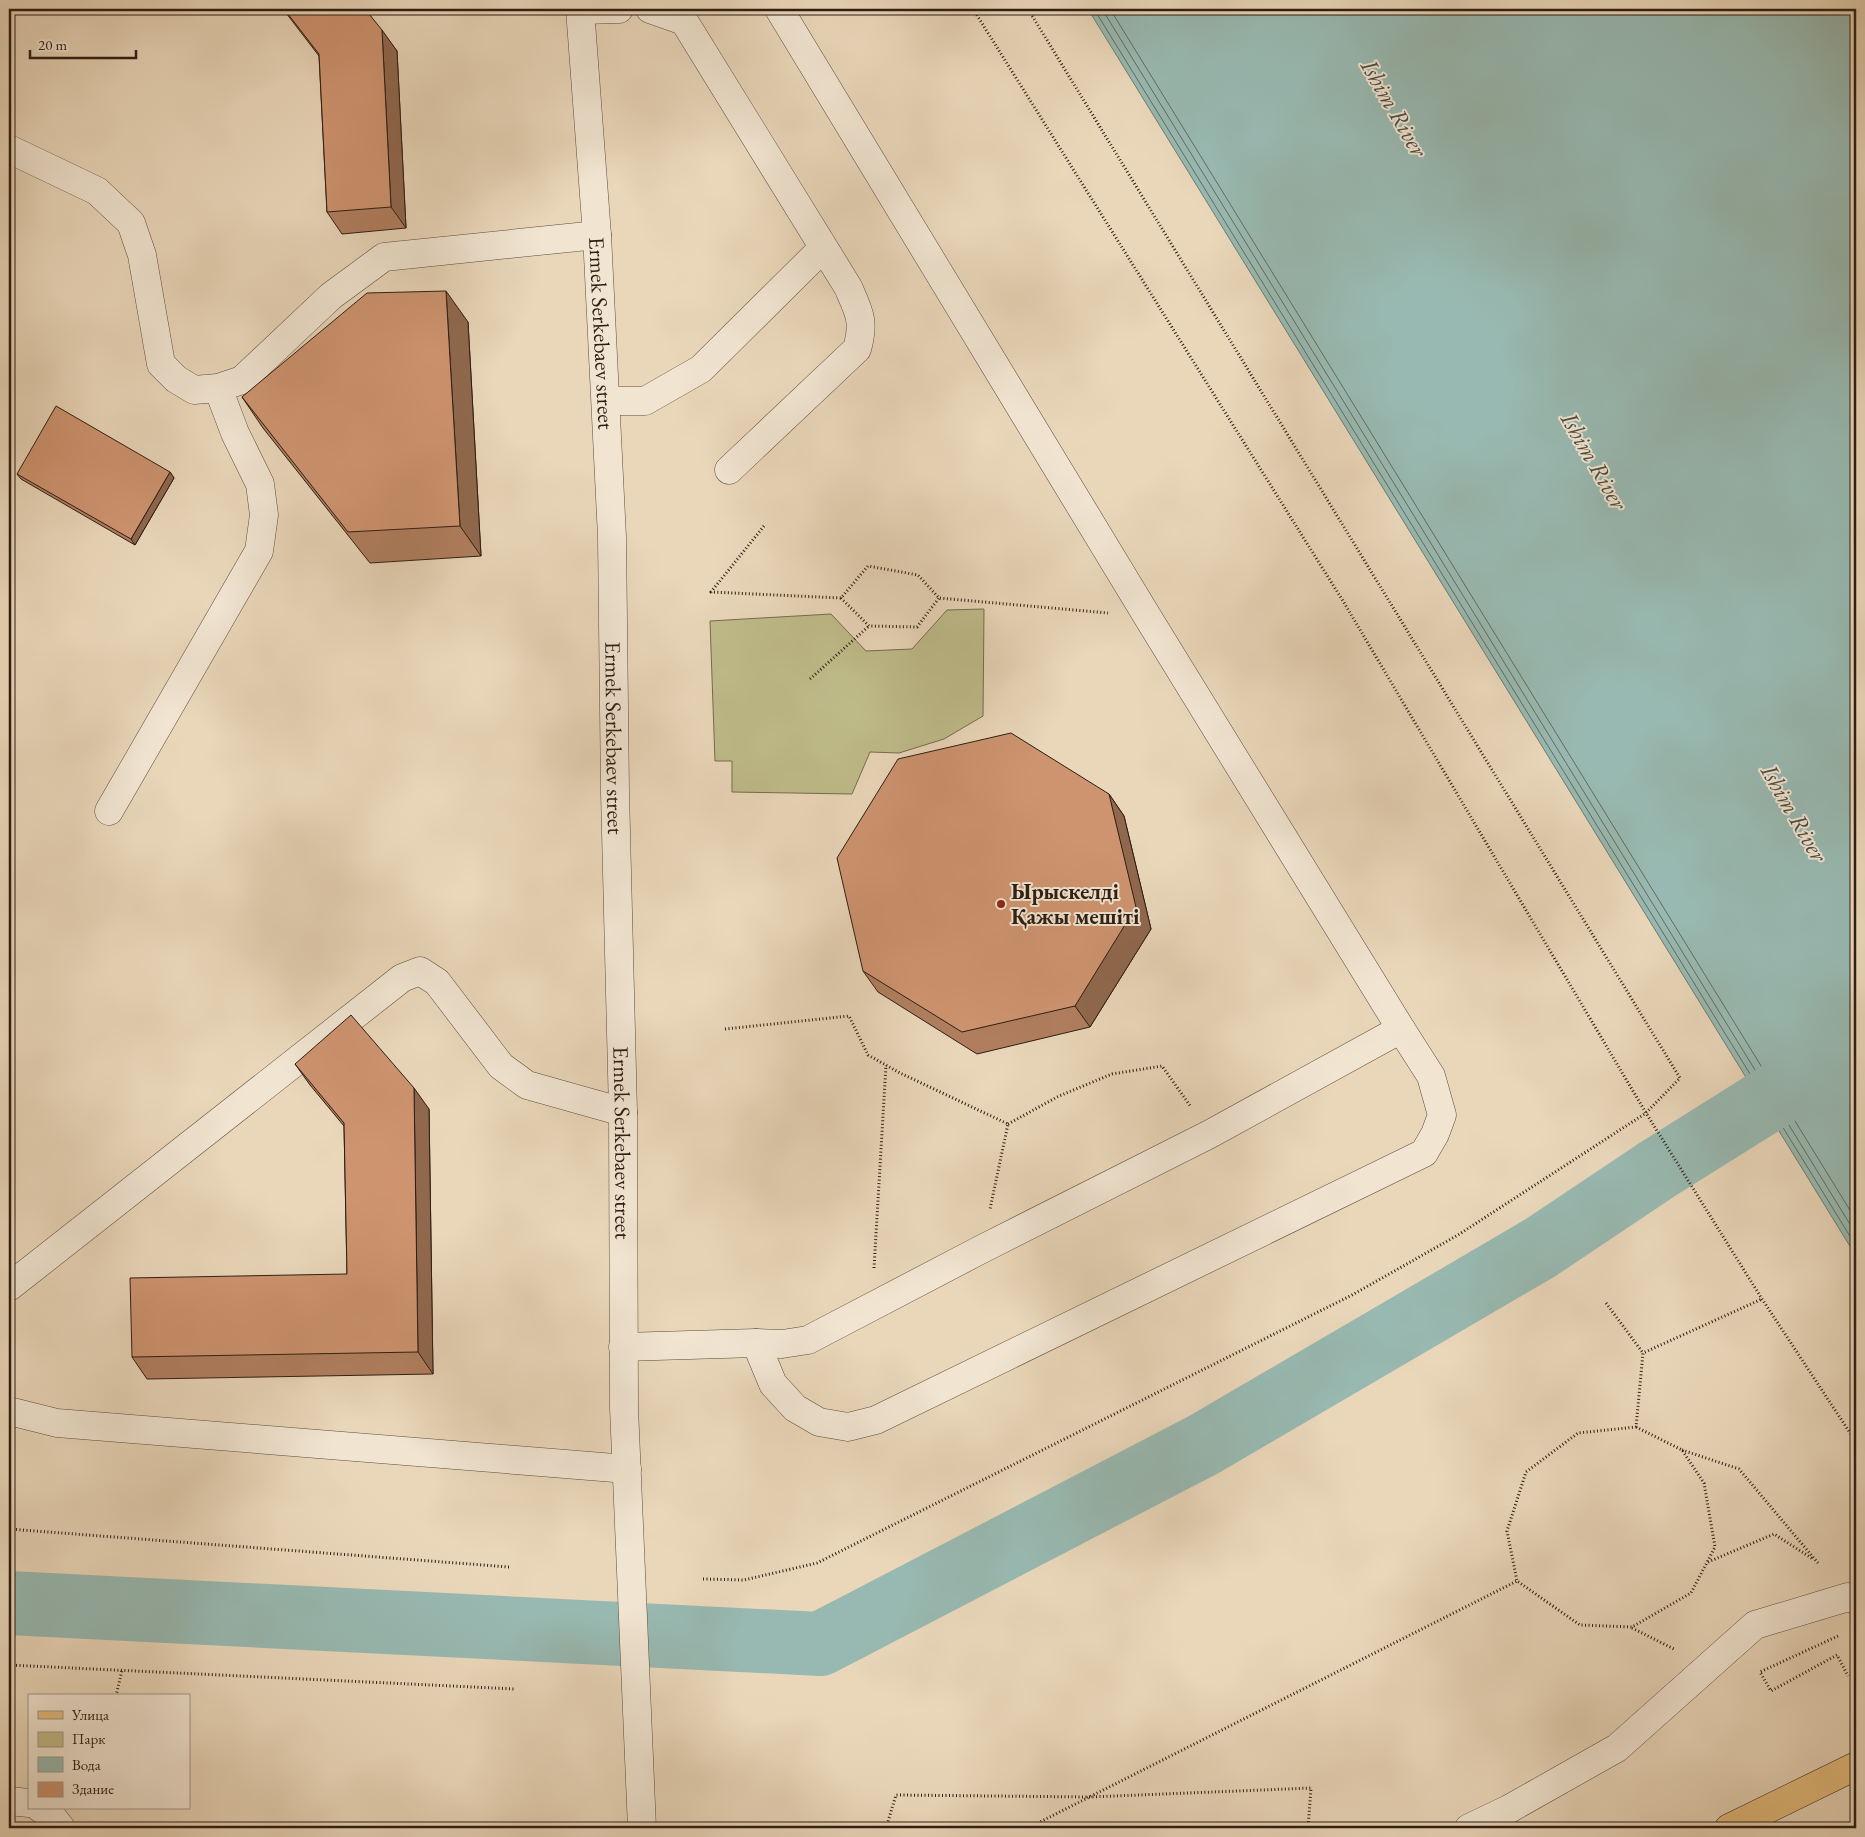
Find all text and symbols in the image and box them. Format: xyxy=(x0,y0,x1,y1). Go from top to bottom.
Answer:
scale bar xyxy=(30,28,136,60)
text: 20 m xyxy=(38,35,67,54)
water label: Ishim River xyxy=(1354,52,1436,164)
street label: Ermek Serkebaev street xyxy=(582,236,621,430)
water label: Ishim River xyxy=(1554,405,1636,517)
street label: Ermek Serkebaev street xyxy=(598,641,630,835)
water label: Ishim River xyxy=(1754,757,1836,869)
place label: Ырыскелді Қажы мешіті xyxy=(1011,877,1140,931)
marker: Ырыскелді Қажы мешіті xyxy=(995,898,1007,910)
street label: Ermek Serkebaev street xyxy=(606,1046,637,1239)
legend xyxy=(28,1694,190,1810)
text: Улица xyxy=(71,1705,109,1724)
text: Парк xyxy=(72,1729,105,1748)
text: Вода xyxy=(72,1755,101,1774)
text: Здание xyxy=(72,1779,114,1798)

